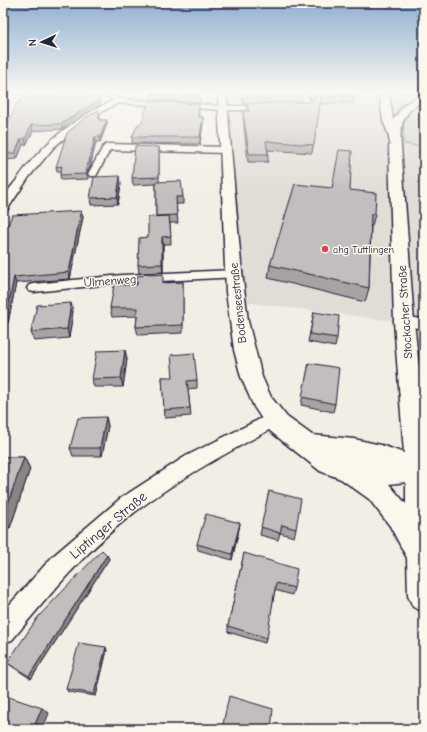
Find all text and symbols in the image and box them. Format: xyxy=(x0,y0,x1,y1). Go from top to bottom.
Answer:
north arrow xyxy=(22,22,62,62)
text: N xyxy=(26,39,39,47)
marker: ahg Tuttlingen xyxy=(320,244,330,254)
place label: ahg Tuttlingen xyxy=(333,244,394,256)
street label: Bodenseestraße xyxy=(227,262,249,344)
street label: Stockacher Straße xyxy=(395,265,415,359)
street label: Ulmenweg xyxy=(83,272,137,290)
street label: Liptinger Straße xyxy=(66,488,150,563)

